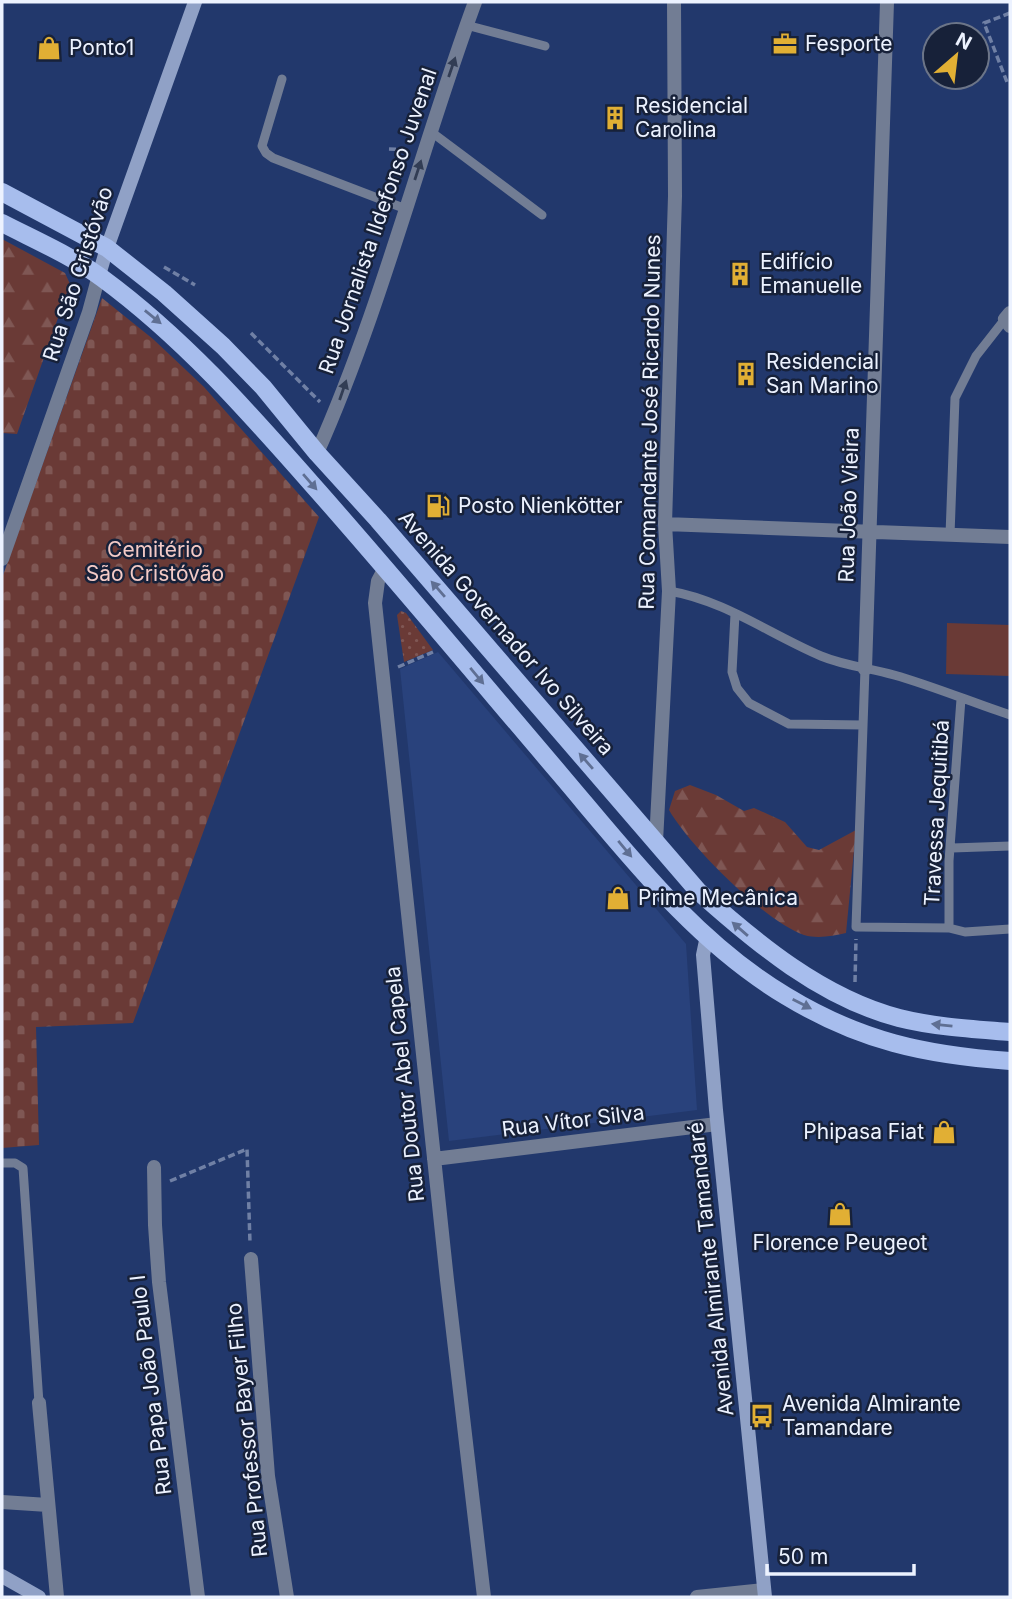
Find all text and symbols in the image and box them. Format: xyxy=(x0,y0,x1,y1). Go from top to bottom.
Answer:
north arrow xyxy=(921,21,991,91)
text: N xyxy=(952,28,976,55)
office icon: Fesporte xyxy=(771,30,799,58)
place label: Fesporte xyxy=(805,31,893,56)
shop icon: Ponto1 xyxy=(35,34,63,62)
place label: Ponto1 xyxy=(69,35,134,60)
one-way arrow xyxy=(447,56,458,77)
street label: Rua Jornalista Ildefonso Juvenal xyxy=(313,65,442,377)
place label: Residencial Carolina xyxy=(635,93,748,142)
building icon: Residencial Carolina xyxy=(601,104,629,132)
one-way arrow xyxy=(413,159,424,180)
street label: Rua São Cristóvão xyxy=(38,183,118,364)
street label: Rua Comandante José Ricardo Nunes xyxy=(634,234,665,610)
place label: Edifício Emanuelle xyxy=(760,249,862,298)
building icon: Edifício Emanuelle xyxy=(726,260,754,288)
one-way arrow xyxy=(143,310,161,325)
place label: Residencial San Marino xyxy=(766,349,879,398)
building icon: Residencial San Marino xyxy=(732,360,760,388)
one-way arrow xyxy=(338,379,349,400)
street label: Rua João Vieira xyxy=(833,427,864,583)
one-way arrow xyxy=(302,473,317,490)
fuel station icon: Posto Nienkötter xyxy=(424,492,452,520)
place label: Posto Nienkötter xyxy=(458,493,623,518)
street label: Avenida Governador Ivo Silveira xyxy=(393,505,619,760)
park label: Cemitério São Cristóvão xyxy=(86,537,224,586)
one-way arrow xyxy=(430,580,446,598)
one-way arrow xyxy=(469,668,484,685)
street label: Travessa Jequitibá xyxy=(919,719,954,907)
one-way arrow xyxy=(579,753,594,770)
one-way arrow xyxy=(617,841,632,858)
shop icon: Prime Mecânica xyxy=(604,884,632,912)
place label: Prime Mecânica xyxy=(638,885,798,910)
one-way arrow xyxy=(731,921,749,936)
street label: Rua Doutor Abel Capela xyxy=(380,965,429,1203)
one-way arrow xyxy=(792,999,812,1010)
one-way arrow xyxy=(931,1020,953,1031)
street label: Rua Vítor Silva xyxy=(500,1099,646,1142)
shop icon: Phipasa Fiat xyxy=(930,1118,958,1146)
place label: Phipasa Fiat xyxy=(803,1119,924,1144)
street label: Avenida Almirante Tamandaré xyxy=(683,1121,738,1417)
shop icon: Florence Peugeot xyxy=(826,1200,854,1228)
place label: Florence Peugeot xyxy=(753,1230,928,1255)
street label: Rua Papa João Paulo I xyxy=(125,1274,176,1497)
street label: Rua Professor Bayer Filho xyxy=(221,1302,272,1558)
place label: Avenida Almirante Tamandare xyxy=(782,1391,961,1440)
bus stop icon: Avenida Almirante Tamandare xyxy=(748,1402,776,1430)
scale bar xyxy=(767,1532,914,1576)
text: 50 m xyxy=(778,1544,828,1569)

